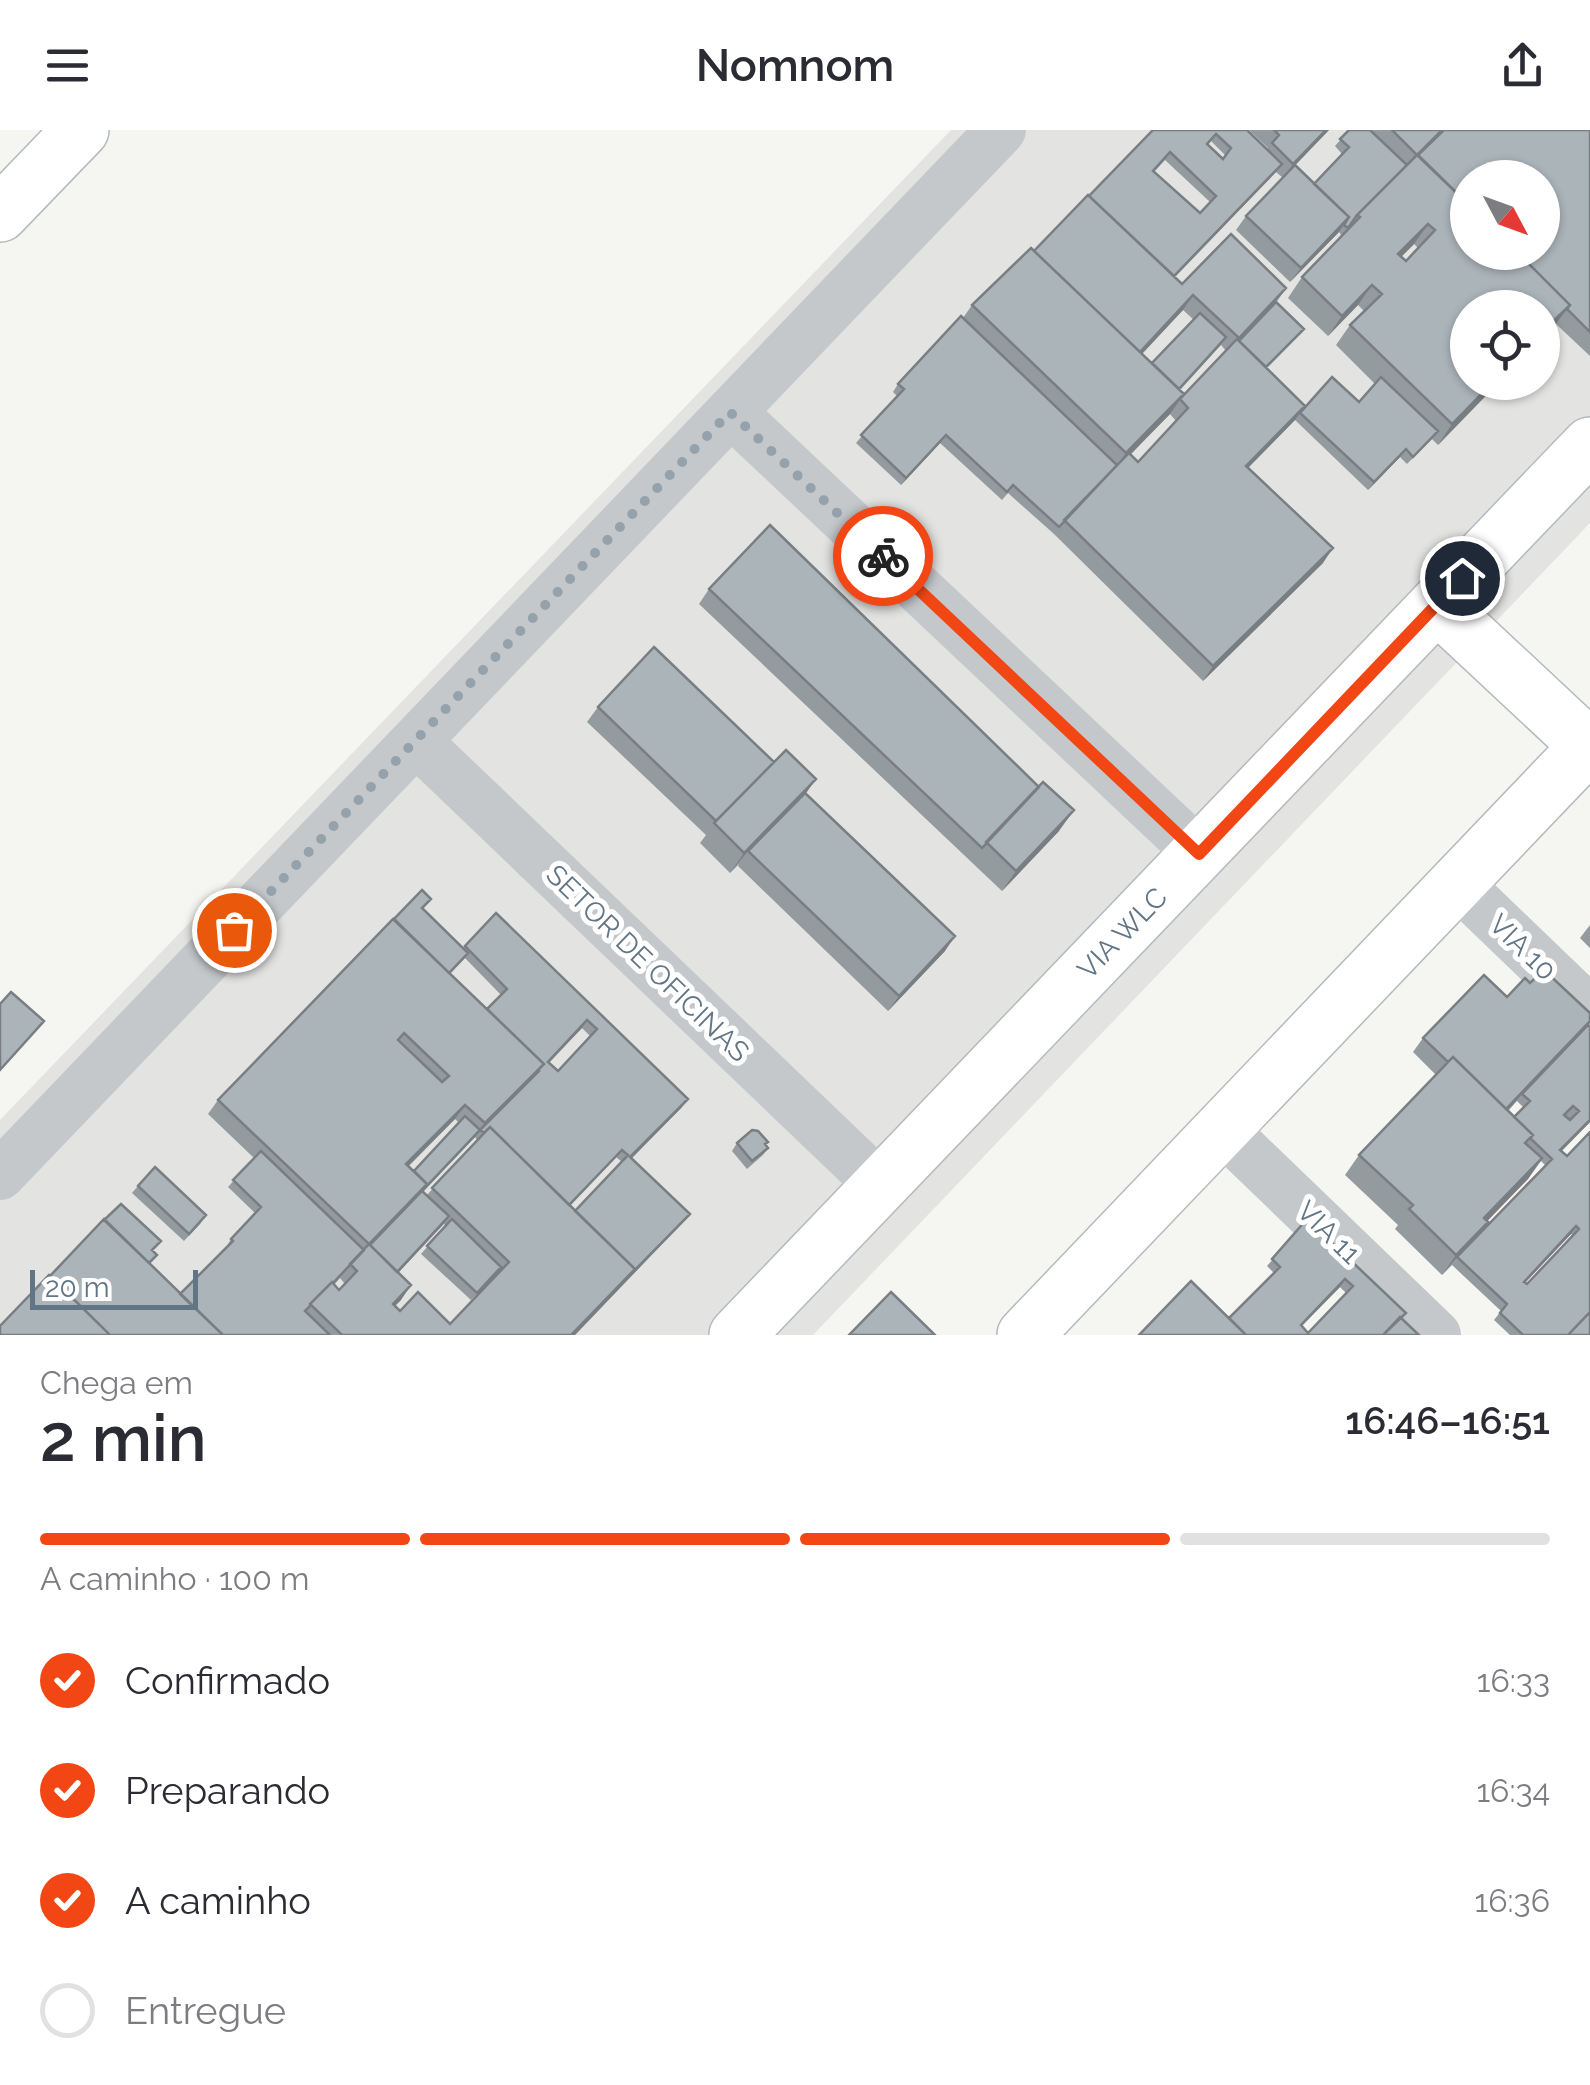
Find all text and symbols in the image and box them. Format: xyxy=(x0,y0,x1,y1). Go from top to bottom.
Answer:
icon: menu xyxy=(40,38,95,93)
icon: share xyxy=(1495,38,1550,93)
text: Nomnom xyxy=(696,39,894,92)
north arrow xyxy=(1450,160,1560,270)
map controls xyxy=(1450,160,1560,400)
button: locate xyxy=(1450,290,1560,400)
courier xyxy=(833,506,933,606)
icon: bike xyxy=(856,529,911,584)
pin xyxy=(1420,536,1505,621)
icon: home xyxy=(1435,551,1490,606)
street label: SETOR DE OFICINAS xyxy=(539,858,756,1069)
street label: VIA WLC xyxy=(1071,881,1174,986)
pin xyxy=(192,888,277,973)
icon: bag xyxy=(207,903,262,958)
street label: VIA 10 xyxy=(1482,908,1563,987)
street label: VIA 11 xyxy=(1290,1194,1367,1270)
scale bar xyxy=(30,1265,198,1310)
text: 20 m xyxy=(45,1271,110,1304)
text: Chega em xyxy=(40,1364,193,1401)
text: 16:46–16:51 xyxy=(1345,1398,1550,1443)
text: 2 min xyxy=(40,1400,207,1476)
text: A caminho · 100 m xyxy=(40,1560,309,1597)
icon: check xyxy=(40,1653,95,1708)
text: Confirmado xyxy=(125,1658,330,1703)
text: 16:33 xyxy=(1477,1662,1550,1699)
icon: check xyxy=(40,1763,95,1818)
text: Preparando xyxy=(125,1768,330,1813)
text: 16:34 xyxy=(1476,1772,1550,1809)
icon: check xyxy=(40,1873,95,1928)
text: A caminho xyxy=(125,1878,311,1923)
text: 16:36 xyxy=(1475,1882,1550,1919)
text: Entregue xyxy=(125,1988,286,2033)

